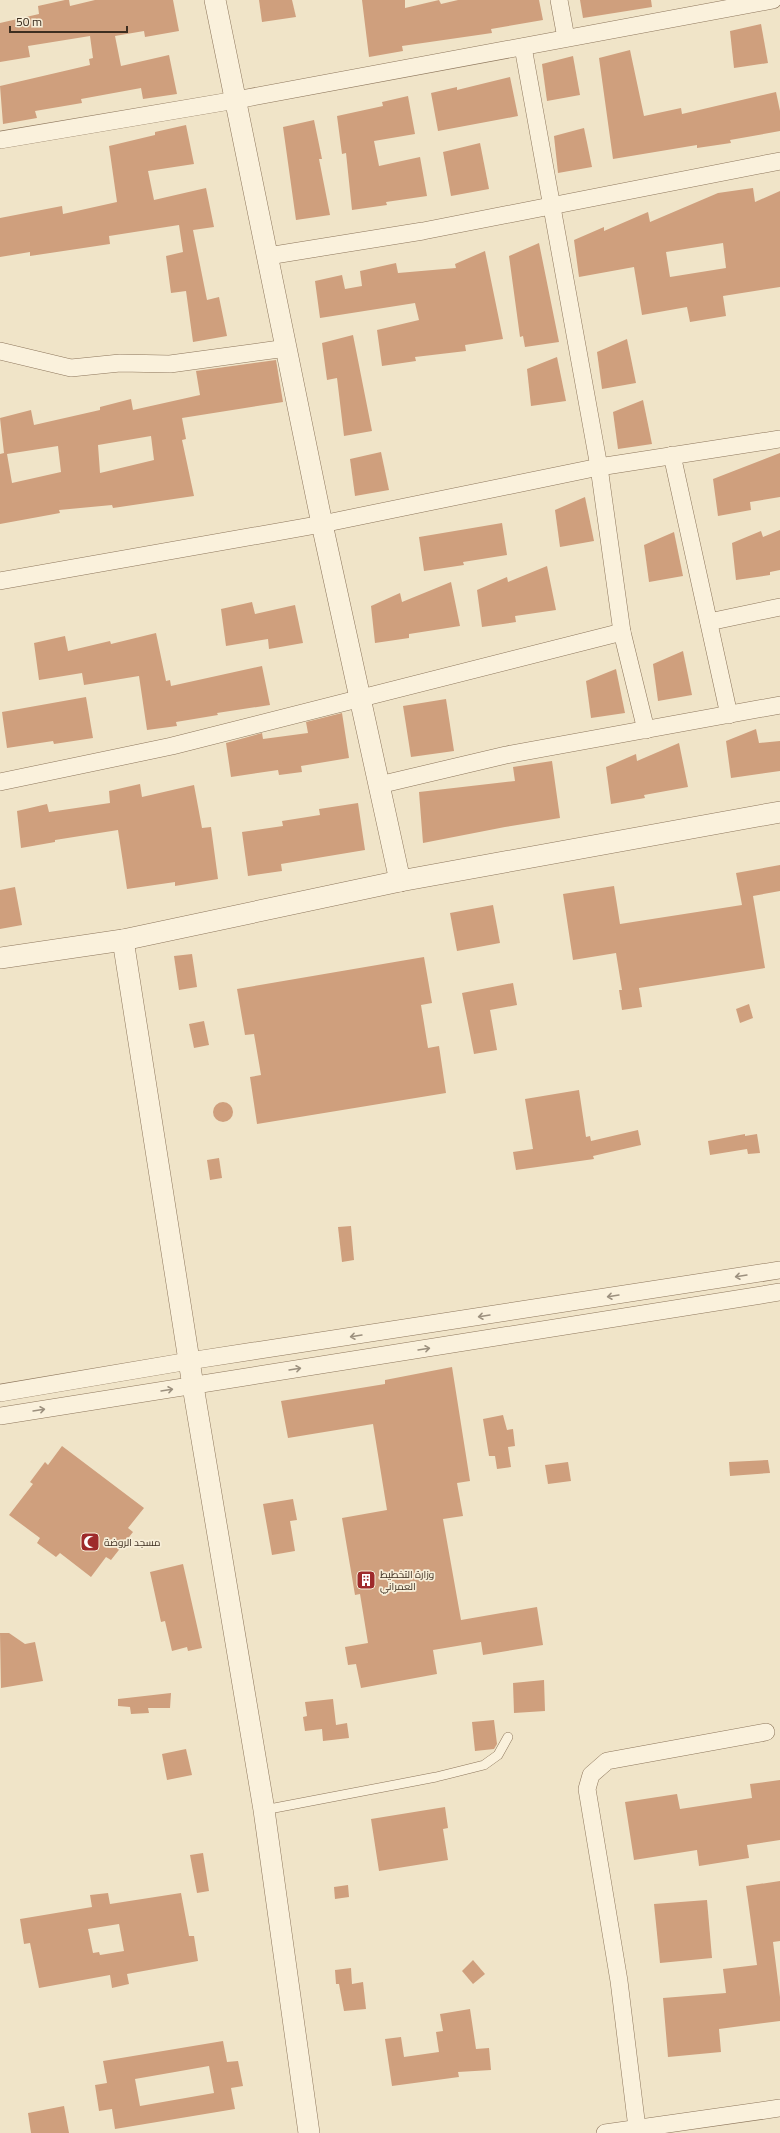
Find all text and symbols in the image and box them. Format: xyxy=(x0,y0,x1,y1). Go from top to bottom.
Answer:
scale bar xyxy=(10,8,127,34)
text: 50 m xyxy=(16,10,42,33)
one-way arrow xyxy=(735,1272,748,1280)
one-way arrow xyxy=(607,1292,620,1300)
one-way arrow xyxy=(478,1312,491,1320)
one-way arrow xyxy=(350,1332,363,1340)
one-way arrow xyxy=(417,1345,430,1353)
one-way arrow xyxy=(288,1365,301,1373)
one-way arrow xyxy=(160,1386,173,1394)
one-way arrow xyxy=(32,1406,45,1414)
mosque icon: مسجد الروضة xyxy=(79,1531,101,1553)
place label: مسجد الروضة xyxy=(104,1533,160,1552)
place label: وزارة التخطيط العمراني xyxy=(380,1565,434,1596)
building icon: وزارة التخطيط العمراني xyxy=(355,1569,377,1591)

